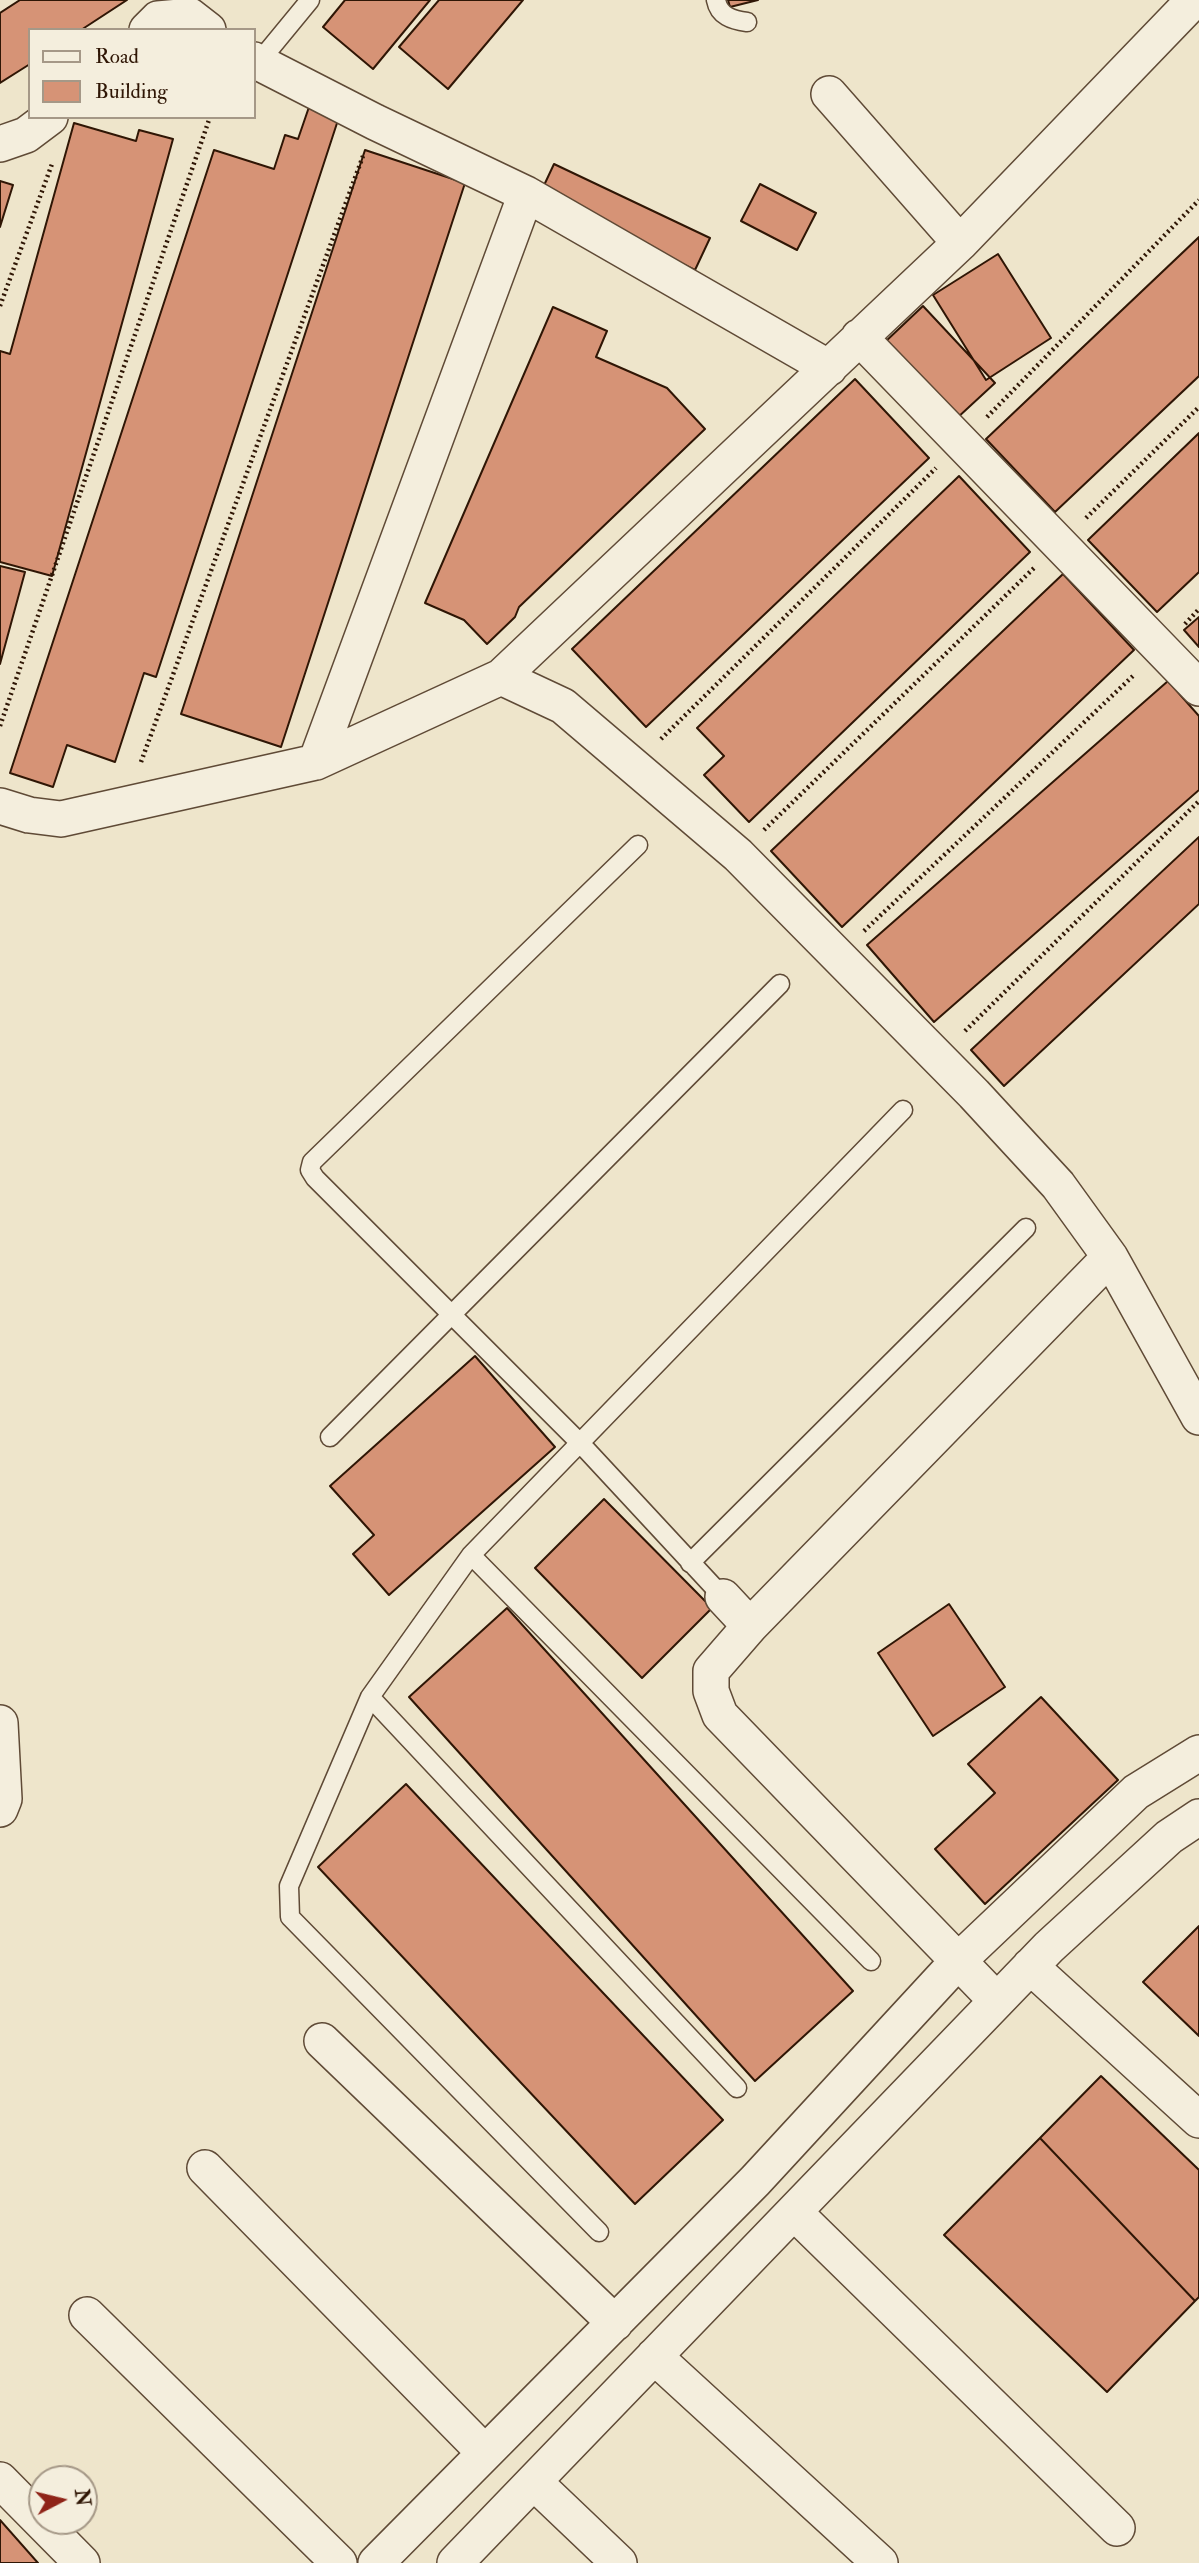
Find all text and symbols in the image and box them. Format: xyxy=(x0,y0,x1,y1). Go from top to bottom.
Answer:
legend xyxy=(28,28,256,119)
text: Road xyxy=(95,43,139,70)
text: Building xyxy=(95,78,168,105)
north arrow xyxy=(28,2465,98,2535)
text: N xyxy=(69,2488,95,2508)

